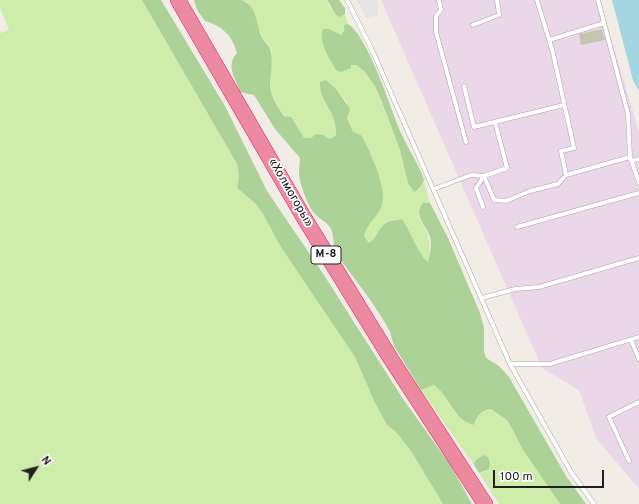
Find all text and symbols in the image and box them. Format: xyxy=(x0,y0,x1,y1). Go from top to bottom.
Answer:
street label: «Холмогоры» xyxy=(265,156,315,230)
road number: М-8 xyxy=(311,246,341,264)
north arrow xyxy=(16,448,56,488)
text: N xyxy=(38,454,54,468)
scale bar xyxy=(495,462,606,488)
text: 100 m xyxy=(500,469,533,485)

